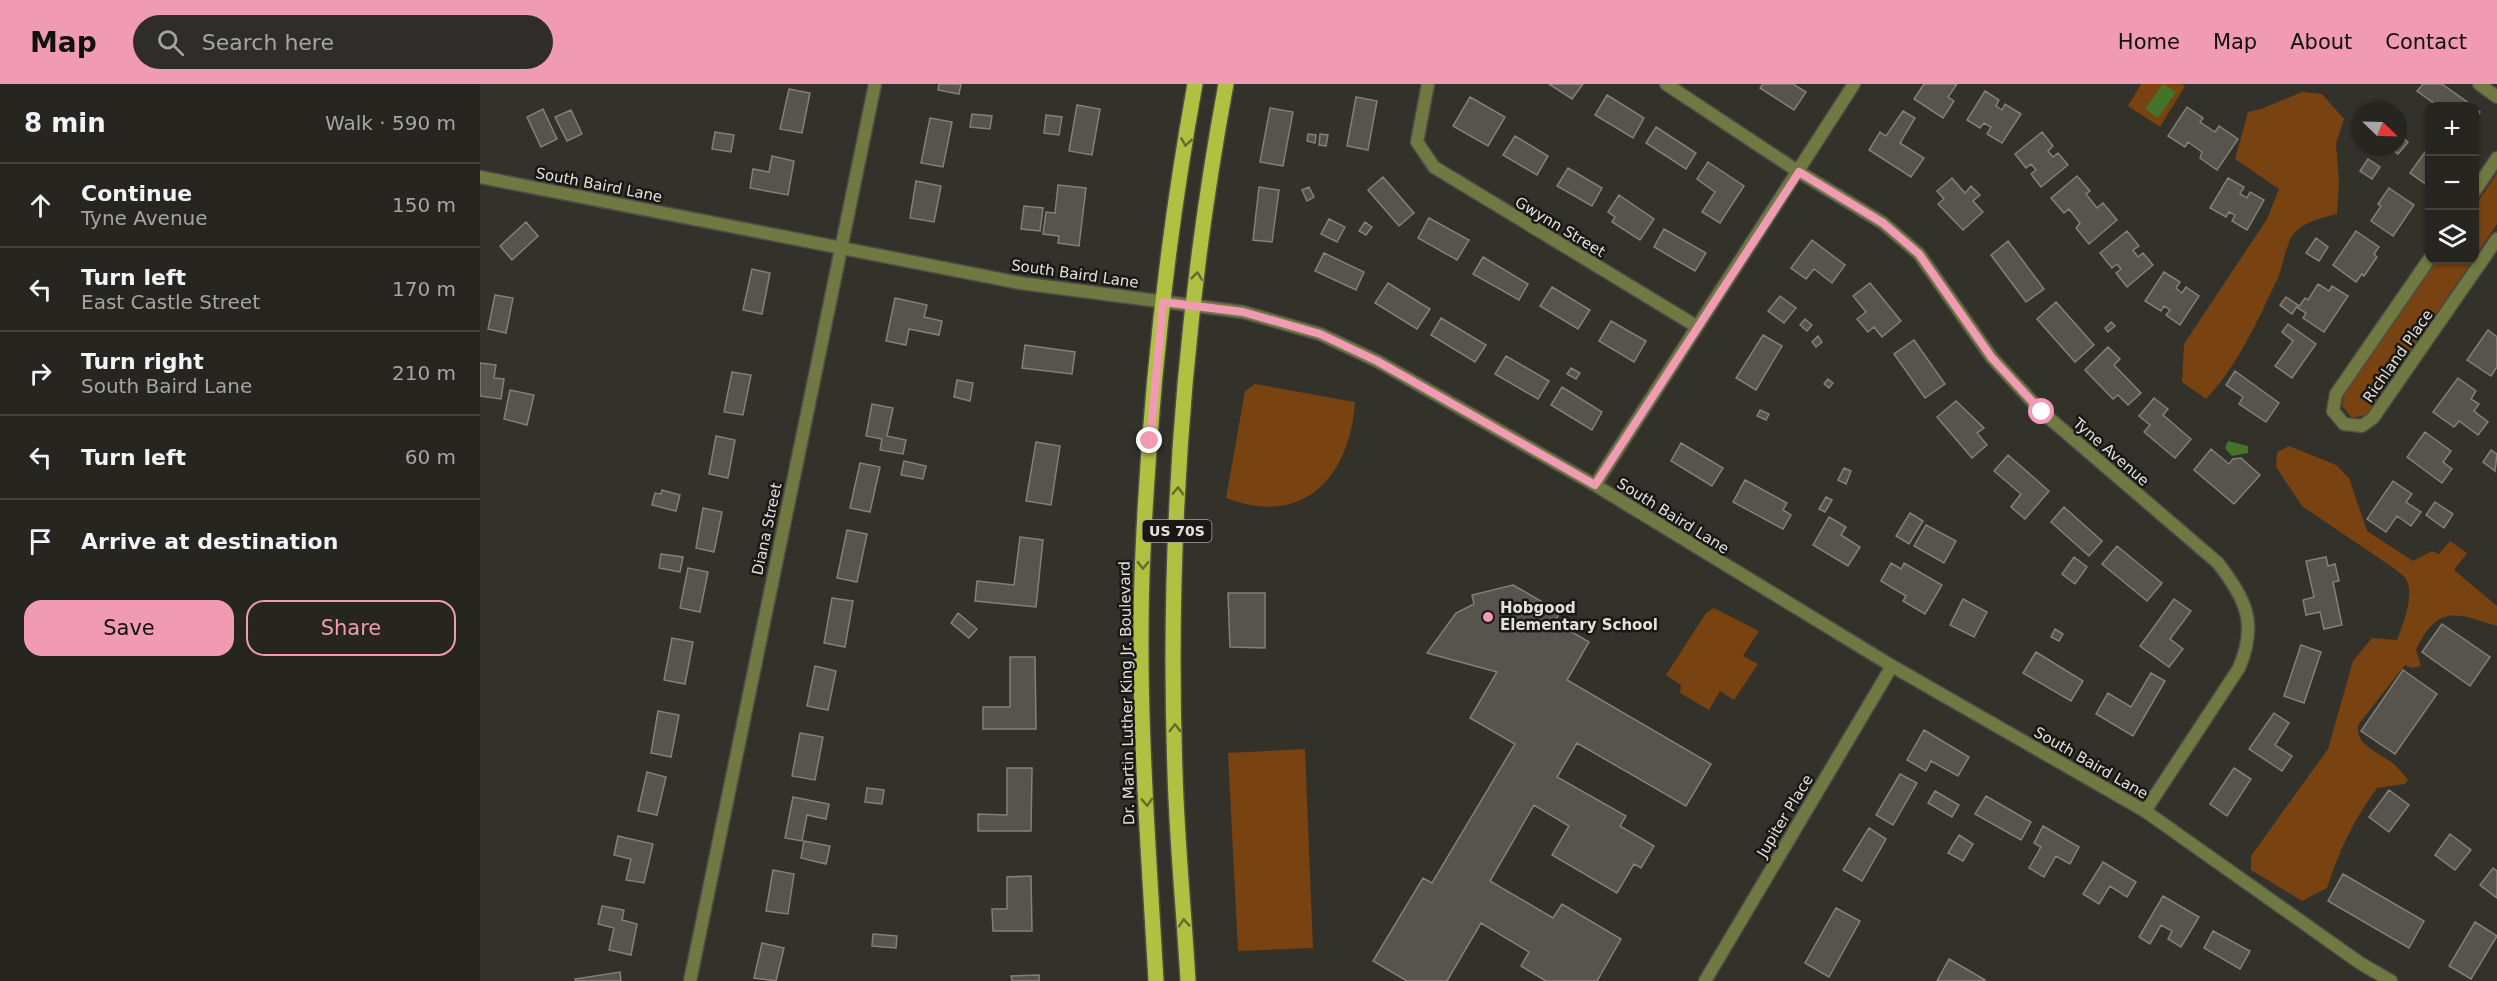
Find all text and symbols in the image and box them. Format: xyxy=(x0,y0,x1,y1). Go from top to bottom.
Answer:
search box xyxy=(133,15,553,69)
text: Map xyxy=(30,26,97,59)
icon: search xyxy=(154,26,187,59)
text: Search here xyxy=(202,30,334,55)
text: Home xyxy=(2118,30,2180,54)
text: Map xyxy=(2213,30,2257,54)
text: About xyxy=(2290,30,2352,54)
text: Contact xyxy=(2385,30,2467,54)
north arrow xyxy=(2353,102,2407,156)
map controls xyxy=(2425,102,2479,264)
button: + xyxy=(2425,102,2479,156)
text: 8 min xyxy=(24,108,106,138)
text: Walk · 590 m xyxy=(325,111,456,135)
one-way arrow xyxy=(1181,137,1193,146)
button: − xyxy=(2425,156,2479,210)
street label: South Baird Lane xyxy=(534,164,664,206)
text: Continue xyxy=(81,181,192,206)
icon: ahead xyxy=(24,189,57,222)
text: 150 m xyxy=(392,193,456,217)
street label: Gwynn Street xyxy=(1512,193,1609,261)
text: Tyne Avenue xyxy=(81,206,208,230)
button: layers xyxy=(2425,210,2479,264)
street label: South Baird Lane xyxy=(1010,256,1140,292)
text: Turn left xyxy=(81,265,186,290)
one-way arrow xyxy=(1190,271,1203,280)
icon: left xyxy=(24,273,57,306)
text: 170 m xyxy=(392,277,456,301)
text: East Castle Street xyxy=(81,290,260,314)
street label: Richland Place xyxy=(2359,306,2437,406)
text: Turn right xyxy=(81,349,204,374)
icon: right xyxy=(24,357,57,390)
text: 210 m xyxy=(392,361,456,385)
text: South Baird Lane xyxy=(81,374,252,398)
route start xyxy=(2028,398,2054,424)
street label: Tyne Avenue xyxy=(2069,413,2153,490)
route end xyxy=(1136,427,1162,453)
icon: left xyxy=(24,441,57,474)
text: Turn left xyxy=(81,445,186,470)
text: 60 m xyxy=(405,445,456,469)
street label: South Baird Lane xyxy=(1614,474,1732,558)
street label: Diana Street xyxy=(748,481,786,577)
one-way arrow xyxy=(1172,487,1185,496)
road number: US 70S xyxy=(1142,520,1212,542)
icon: arrive xyxy=(24,525,57,558)
text: Arrive at destination xyxy=(81,529,338,554)
street label: Dr. Martin Luther King Jr. Boulevard xyxy=(1116,561,1138,825)
one-way arrow xyxy=(1136,561,1149,570)
place label: Hobgood Elementary School xyxy=(1500,599,1658,634)
button: Save xyxy=(24,600,234,656)
button: Share xyxy=(246,600,456,656)
marker: Hobgood Elementary School xyxy=(1481,610,1495,624)
one-way arrow xyxy=(1168,723,1181,732)
street label: South Baird Lane xyxy=(2031,723,2151,803)
street label: Jupiter Place xyxy=(1753,771,1817,862)
one-way arrow xyxy=(1140,798,1153,807)
one-way arrow xyxy=(1178,918,1191,927)

